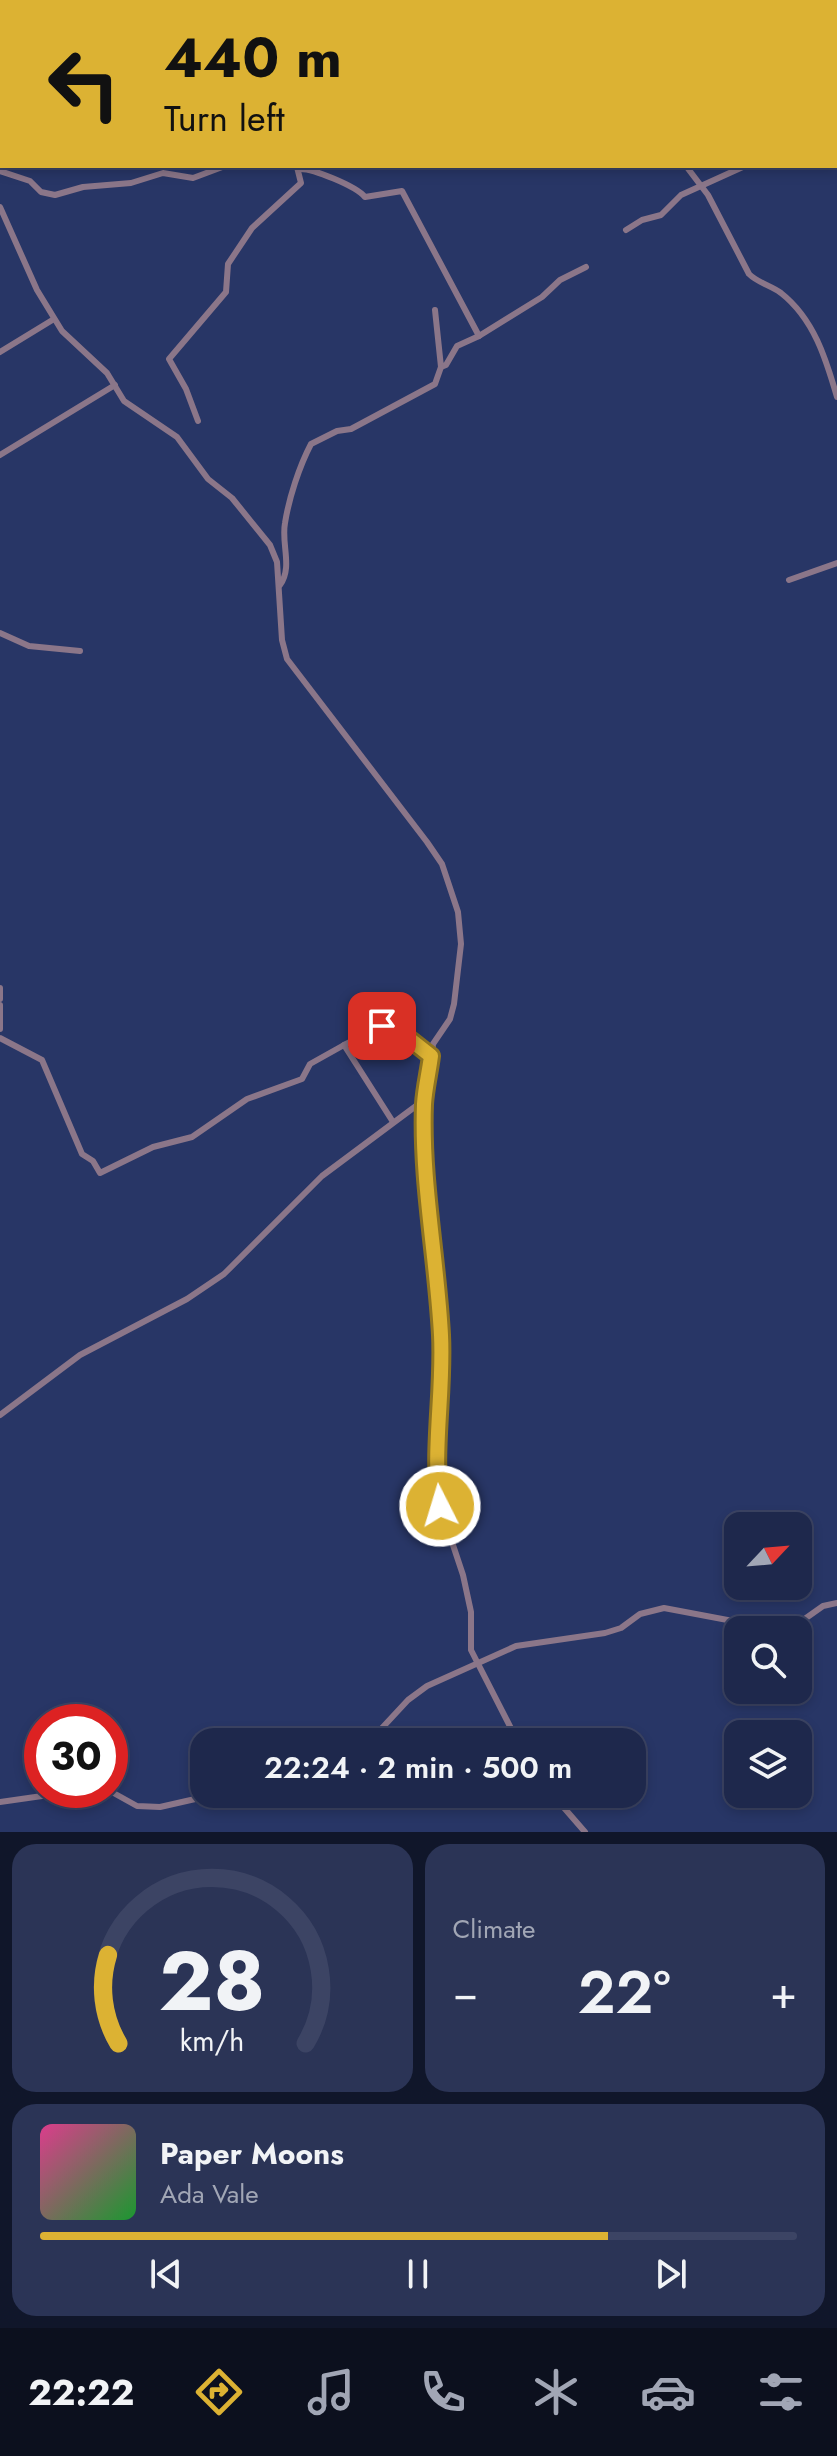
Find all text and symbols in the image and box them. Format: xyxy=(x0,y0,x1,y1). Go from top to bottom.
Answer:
text: 440 m xyxy=(164,17,342,98)
icon: left xyxy=(32,32,136,136)
text: Turn left xyxy=(164,92,285,144)
pin xyxy=(348,992,416,1060)
icon: arrive xyxy=(360,1004,404,1048)
position arrow xyxy=(398,1464,482,1548)
north arrow xyxy=(724,1512,812,1600)
map controls xyxy=(724,1512,812,1808)
button: search xyxy=(724,1616,812,1704)
speed limit sign: 30 xyxy=(24,1704,128,1808)
button: layers xyxy=(724,1720,812,1808)
text: 22:24 · 2 min · 500 m xyxy=(264,1746,572,1789)
text: Climate xyxy=(453,1910,535,1948)
text: 28 xyxy=(159,1921,266,2041)
text: 22° xyxy=(578,1949,671,2036)
text: − xyxy=(453,1961,478,2025)
text: + xyxy=(770,1961,797,2025)
text: km/h xyxy=(180,2020,245,2062)
text: Paper Moons xyxy=(160,2132,344,2175)
text: Ada Vale xyxy=(160,2175,259,2213)
icon: previous xyxy=(144,2252,188,2296)
icon: pause xyxy=(396,2252,440,2296)
icon: next xyxy=(649,2252,693,2296)
icon: directions xyxy=(191,2364,247,2420)
icon: music xyxy=(303,2364,359,2420)
icon: phone xyxy=(415,2364,471,2420)
icon: climate xyxy=(528,2364,584,2420)
icon: car xyxy=(640,2364,696,2420)
icon: filters xyxy=(753,2364,809,2420)
text: 22:22 xyxy=(28,2366,134,2418)

